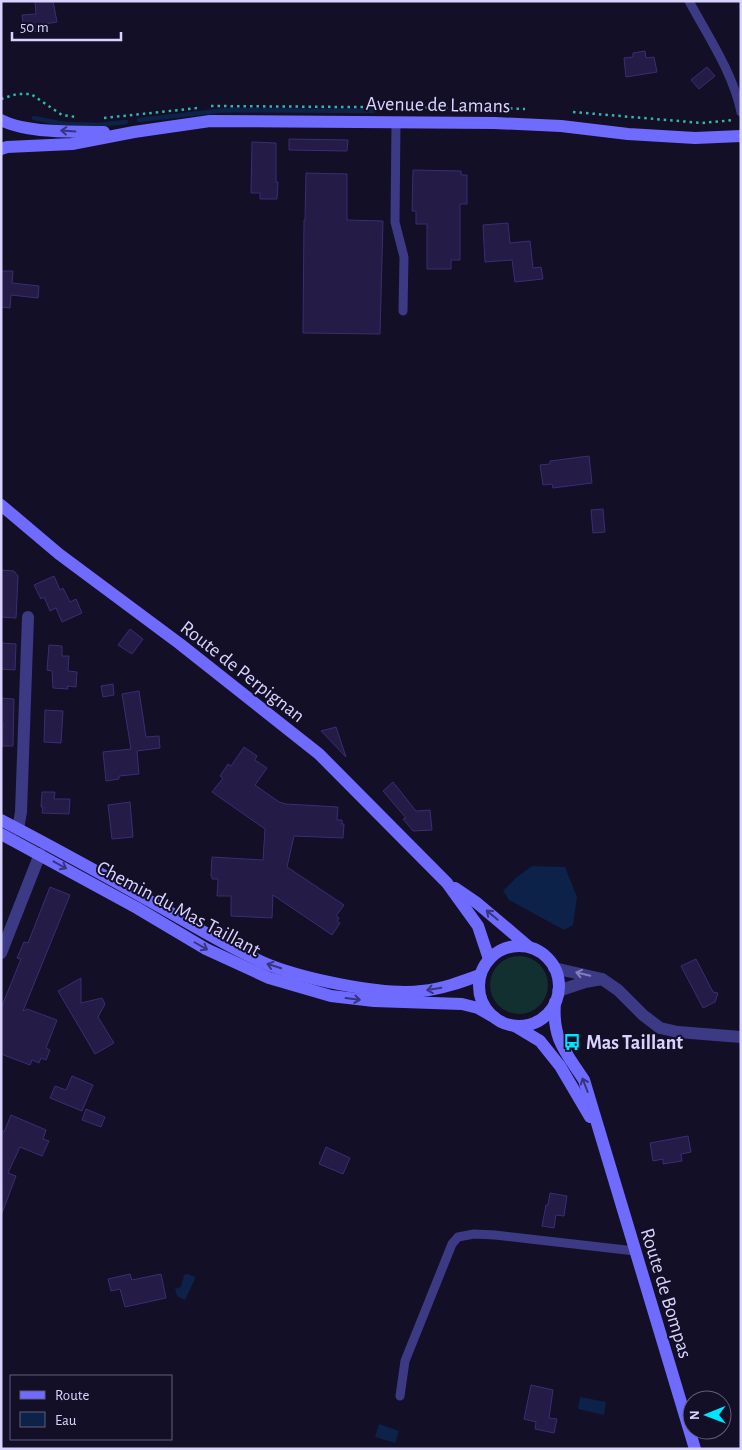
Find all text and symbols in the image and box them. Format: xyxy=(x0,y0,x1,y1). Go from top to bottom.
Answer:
scale bar xyxy=(12,10,121,42)
text: 50 m xyxy=(20,20,49,35)
street label: Avenue de Lamans xyxy=(366,94,510,116)
one-way arrow xyxy=(60,126,76,136)
street label: Route de Perpignan xyxy=(176,617,308,726)
street label: Chemin du Mas Taillant xyxy=(93,857,264,961)
one-way arrow xyxy=(52,861,67,870)
one-way arrow xyxy=(485,910,498,921)
one-way arrow xyxy=(193,941,208,951)
one-way arrow xyxy=(267,961,283,970)
one-way arrow xyxy=(576,969,592,978)
one-way arrow xyxy=(426,984,442,994)
one-way arrow xyxy=(345,994,361,1004)
bus stop icon: Mas Taillant xyxy=(562,1032,582,1052)
place label: Mas Taillant xyxy=(586,1033,683,1053)
one-way arrow xyxy=(580,1078,589,1094)
street label: Route de Bompas xyxy=(637,1226,695,1361)
legend xyxy=(10,1375,172,1440)
text: Route xyxy=(55,1388,89,1403)
north arrow xyxy=(682,1390,732,1440)
text: N xyxy=(688,1410,702,1420)
text: Eau xyxy=(55,1413,77,1428)

